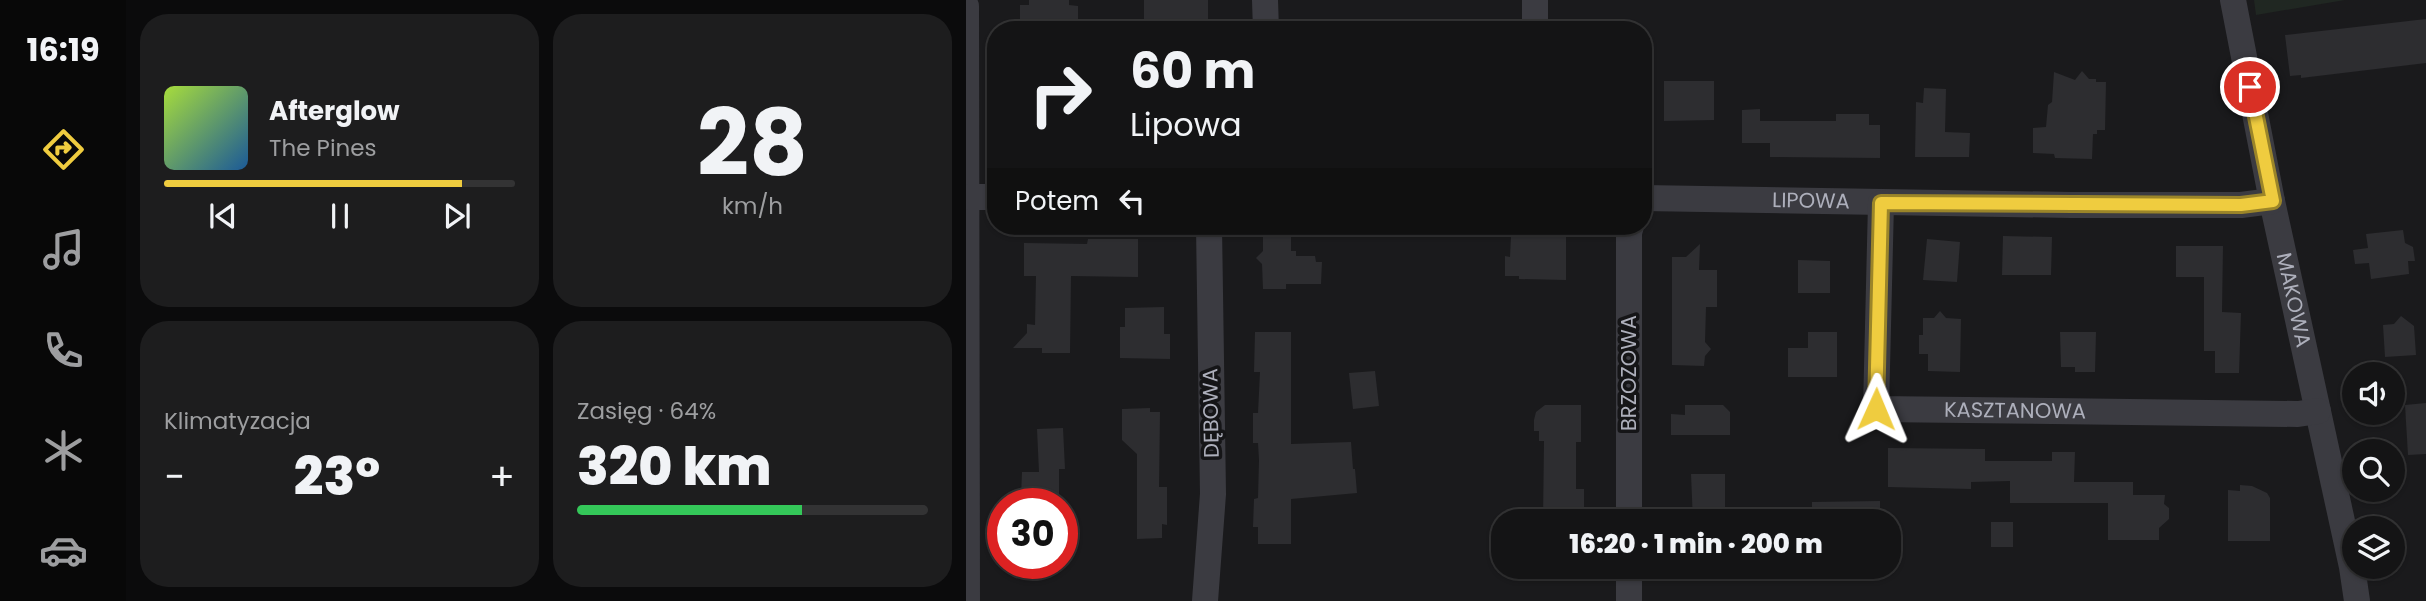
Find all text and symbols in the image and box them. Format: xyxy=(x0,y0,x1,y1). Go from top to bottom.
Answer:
text: 16:19 xyxy=(26,27,100,72)
text: 60 m xyxy=(1130,37,1255,105)
icon: right xyxy=(1015,49,1106,140)
pin xyxy=(2220,57,2280,117)
icon: arrive xyxy=(2231,68,2269,106)
text: 28 xyxy=(697,79,808,207)
text: Afterglow xyxy=(269,93,400,129)
text: Lipowa xyxy=(1130,102,1242,147)
icon: directions xyxy=(39,125,88,174)
text: The Pines xyxy=(269,132,377,164)
icon: left xyxy=(1113,182,1151,220)
text: Potem xyxy=(1015,183,1099,219)
street label: LIPOWA xyxy=(1772,185,1850,215)
text: km/h xyxy=(722,190,783,222)
icon: previous xyxy=(204,197,242,235)
icon: pause xyxy=(321,197,359,235)
icon: next xyxy=(438,197,476,235)
icon: music xyxy=(39,225,88,274)
street label: MAKOWA xyxy=(2270,250,2319,350)
street label: BRZOZOWA xyxy=(1614,315,1643,431)
icon: phone xyxy=(39,326,88,375)
map controls xyxy=(2342,362,2405,579)
button: sound xyxy=(2342,362,2405,425)
street label: DĘBOWA xyxy=(1195,368,1226,458)
position arrow xyxy=(1839,372,1913,446)
text: Zasięg · 64% xyxy=(577,395,716,427)
street label: KASZTANOWA xyxy=(1944,395,2086,425)
text: Klimatyzacja xyxy=(164,405,311,437)
icon: climate xyxy=(39,426,88,475)
text: 320 km xyxy=(577,430,772,503)
button: search xyxy=(2342,439,2405,502)
text: 23° xyxy=(294,440,380,513)
text: − xyxy=(164,450,185,503)
text: + xyxy=(489,450,515,503)
speed limit sign: 30 xyxy=(987,488,1078,579)
button: layers xyxy=(2342,516,2405,579)
icon: car xyxy=(39,526,88,575)
text: 16:20 · 1 min · 200 m xyxy=(1569,526,1823,562)

